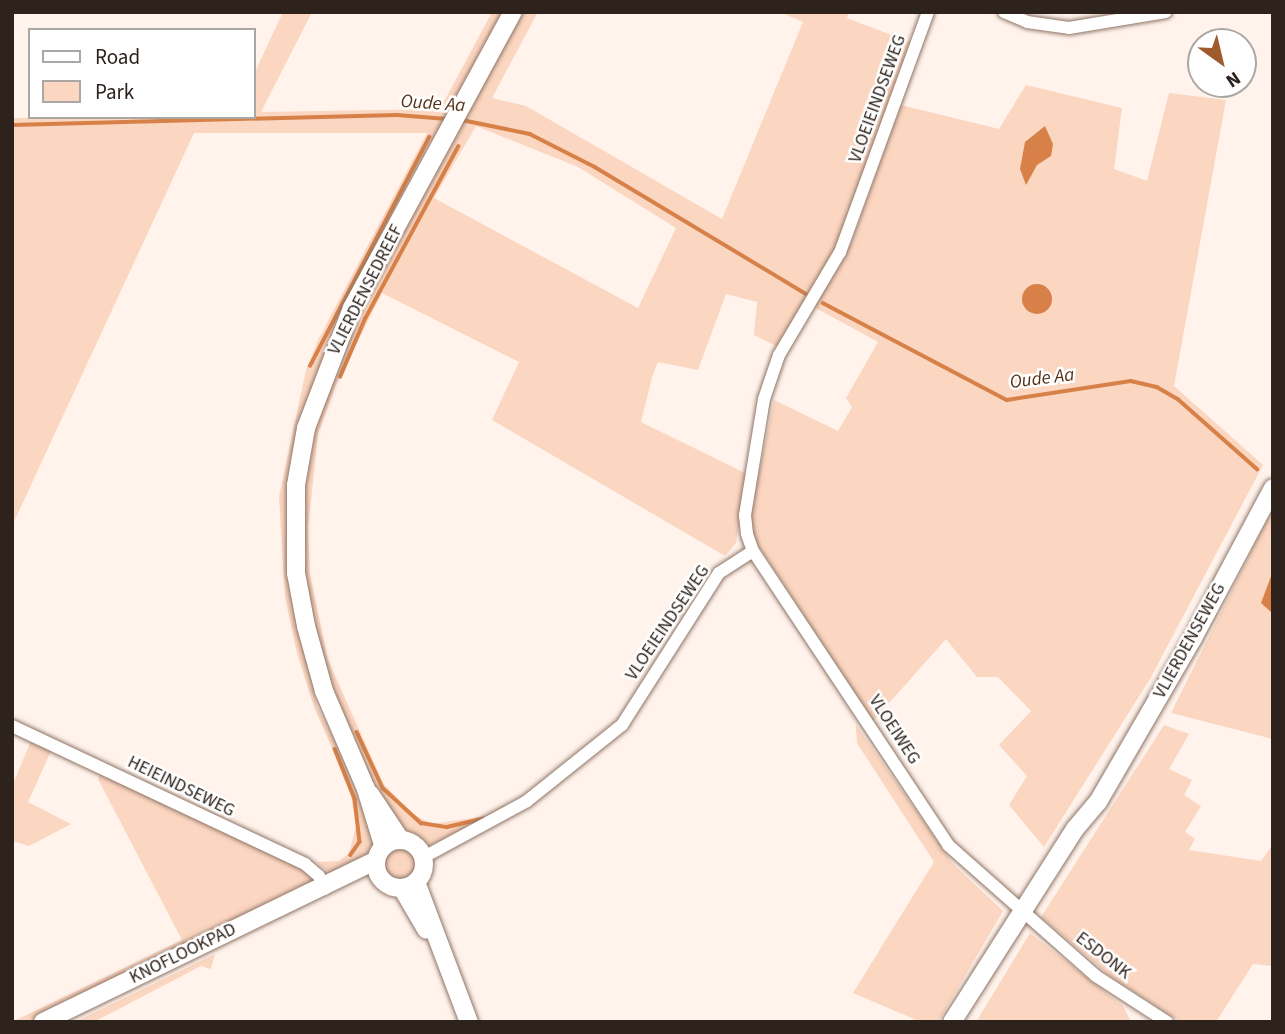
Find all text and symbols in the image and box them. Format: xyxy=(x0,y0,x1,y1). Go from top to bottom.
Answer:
legend xyxy=(28,28,256,119)
north arrow xyxy=(1187,28,1257,98)
street label: VLOEIEINDSEWEG xyxy=(845,32,911,166)
text: Road xyxy=(95,42,140,72)
text: N xyxy=(1220,64,1246,94)
text: Park xyxy=(95,77,134,107)
water label: Oude Aa xyxy=(400,90,466,118)
street label: VLIERDENSEDREEF xyxy=(324,221,408,359)
water label: Oude Aa xyxy=(1008,364,1076,394)
street label: VLOEIEINDSEWEG xyxy=(621,561,715,685)
street label: VLIERDENSEWEG xyxy=(1149,580,1231,702)
street label: VLOEIWEG xyxy=(864,691,924,769)
street label: HEIEINDSEWEG xyxy=(124,752,238,822)
street label: KNOFLOOKPAD xyxy=(126,919,240,989)
street label: ESDONK xyxy=(1071,928,1135,984)

